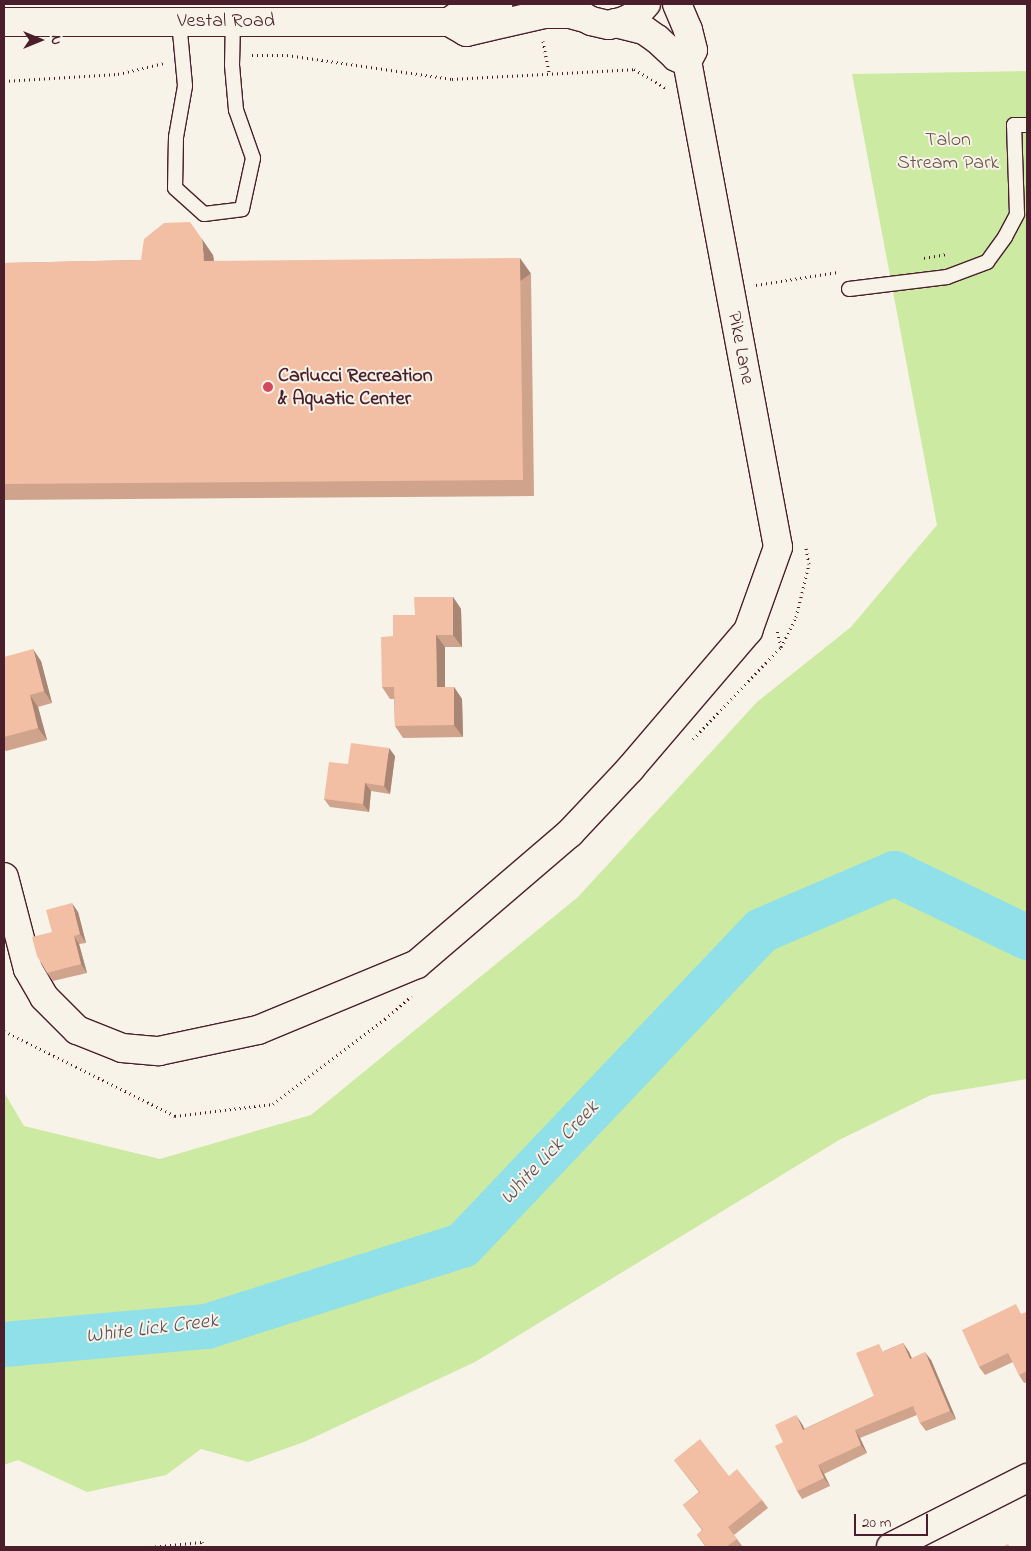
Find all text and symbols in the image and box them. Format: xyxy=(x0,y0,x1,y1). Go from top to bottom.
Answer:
street label: Vestal Road xyxy=(177,9,275,33)
north arrow xyxy=(15,15,65,65)
text: N xyxy=(45,35,66,45)
park label: Talon Stream Park xyxy=(897,128,999,175)
street label: Pike Lane xyxy=(721,310,759,386)
place label: Carlucci Recreation & Aquatic Center xyxy=(278,364,433,411)
marker: Carlucci Recreation & Aquatic Center xyxy=(262,381,274,393)
water label: White Lick Creek xyxy=(495,1096,605,1210)
water label: White Lick Creek xyxy=(84,1308,220,1350)
scale bar xyxy=(856,1504,930,1536)
text: 20 m xyxy=(862,1512,891,1534)

